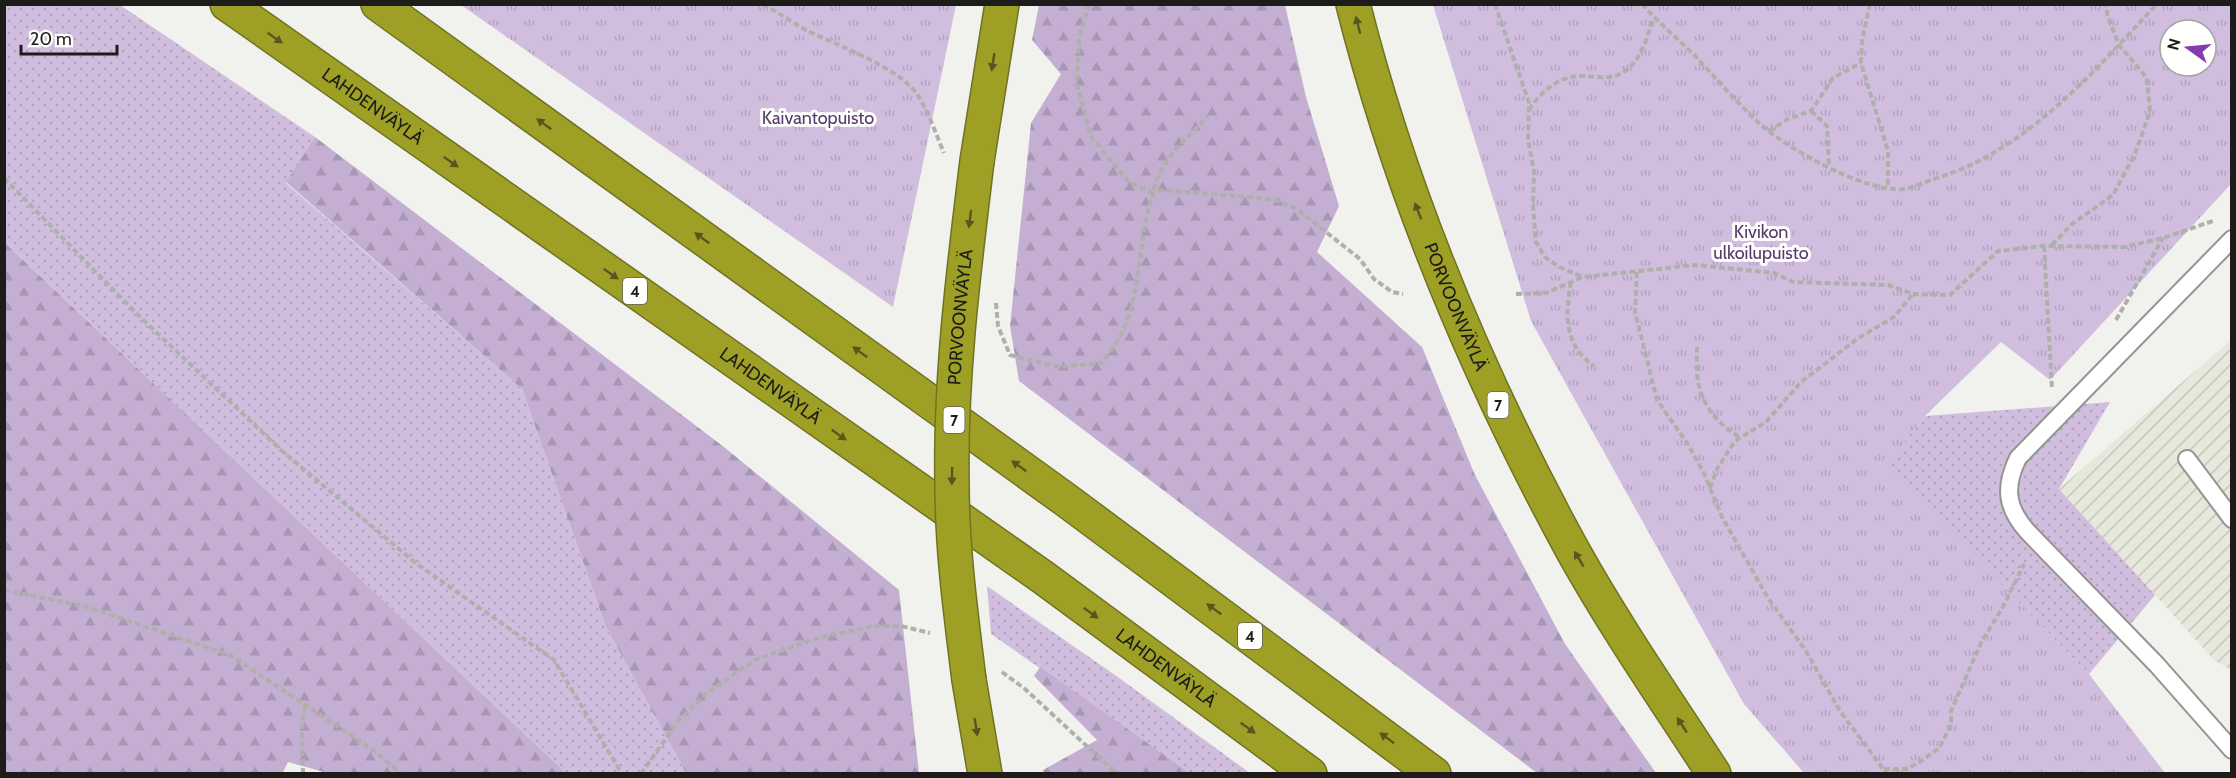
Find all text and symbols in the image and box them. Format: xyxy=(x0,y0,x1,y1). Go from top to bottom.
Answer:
one-way arrow xyxy=(1353,16,1363,35)
scale bar xyxy=(21,18,117,56)
north arrow xyxy=(2158,18,2218,78)
text: 20 m xyxy=(30,28,72,50)
one-way arrow xyxy=(266,32,282,44)
text: N xyxy=(2163,36,2185,52)
one-way arrow xyxy=(988,53,997,72)
street label: LAHDENVÄYLÄ xyxy=(318,63,428,150)
park label: Kaivantopuisto xyxy=(762,107,874,129)
one-way arrow xyxy=(536,118,552,130)
one-way arrow xyxy=(443,156,459,168)
one-way arrow xyxy=(1413,202,1423,220)
one-way arrow xyxy=(965,210,974,229)
park label: Kivikon ulkoilupuisto xyxy=(1713,221,1809,264)
one-way arrow xyxy=(695,232,711,244)
street label: PORVOONVÄYLÄ xyxy=(1419,240,1492,374)
street label: PORVOONVÄYLÄ xyxy=(943,248,977,386)
one-way arrow xyxy=(602,268,618,280)
road number: 4 xyxy=(623,278,647,304)
street label: LAHDENVÄYLÄ xyxy=(715,343,825,429)
one-way arrow xyxy=(853,346,869,358)
road number: 7 xyxy=(1488,392,1508,418)
road number: 7 xyxy=(944,407,964,433)
one-way arrow xyxy=(831,429,847,441)
one-way arrow xyxy=(1011,460,1027,472)
one-way arrow xyxy=(947,467,957,486)
one-way arrow xyxy=(1573,551,1584,567)
one-way arrow xyxy=(1206,604,1221,616)
one-way arrow xyxy=(1082,607,1098,619)
road number: 4 xyxy=(1238,623,1262,649)
street label: LAHDENVÄYLÄ xyxy=(1112,624,1220,712)
one-way arrow xyxy=(972,717,981,736)
one-way arrow xyxy=(1676,717,1688,733)
one-way arrow xyxy=(1240,722,1256,734)
one-way arrow xyxy=(1379,732,1395,745)

